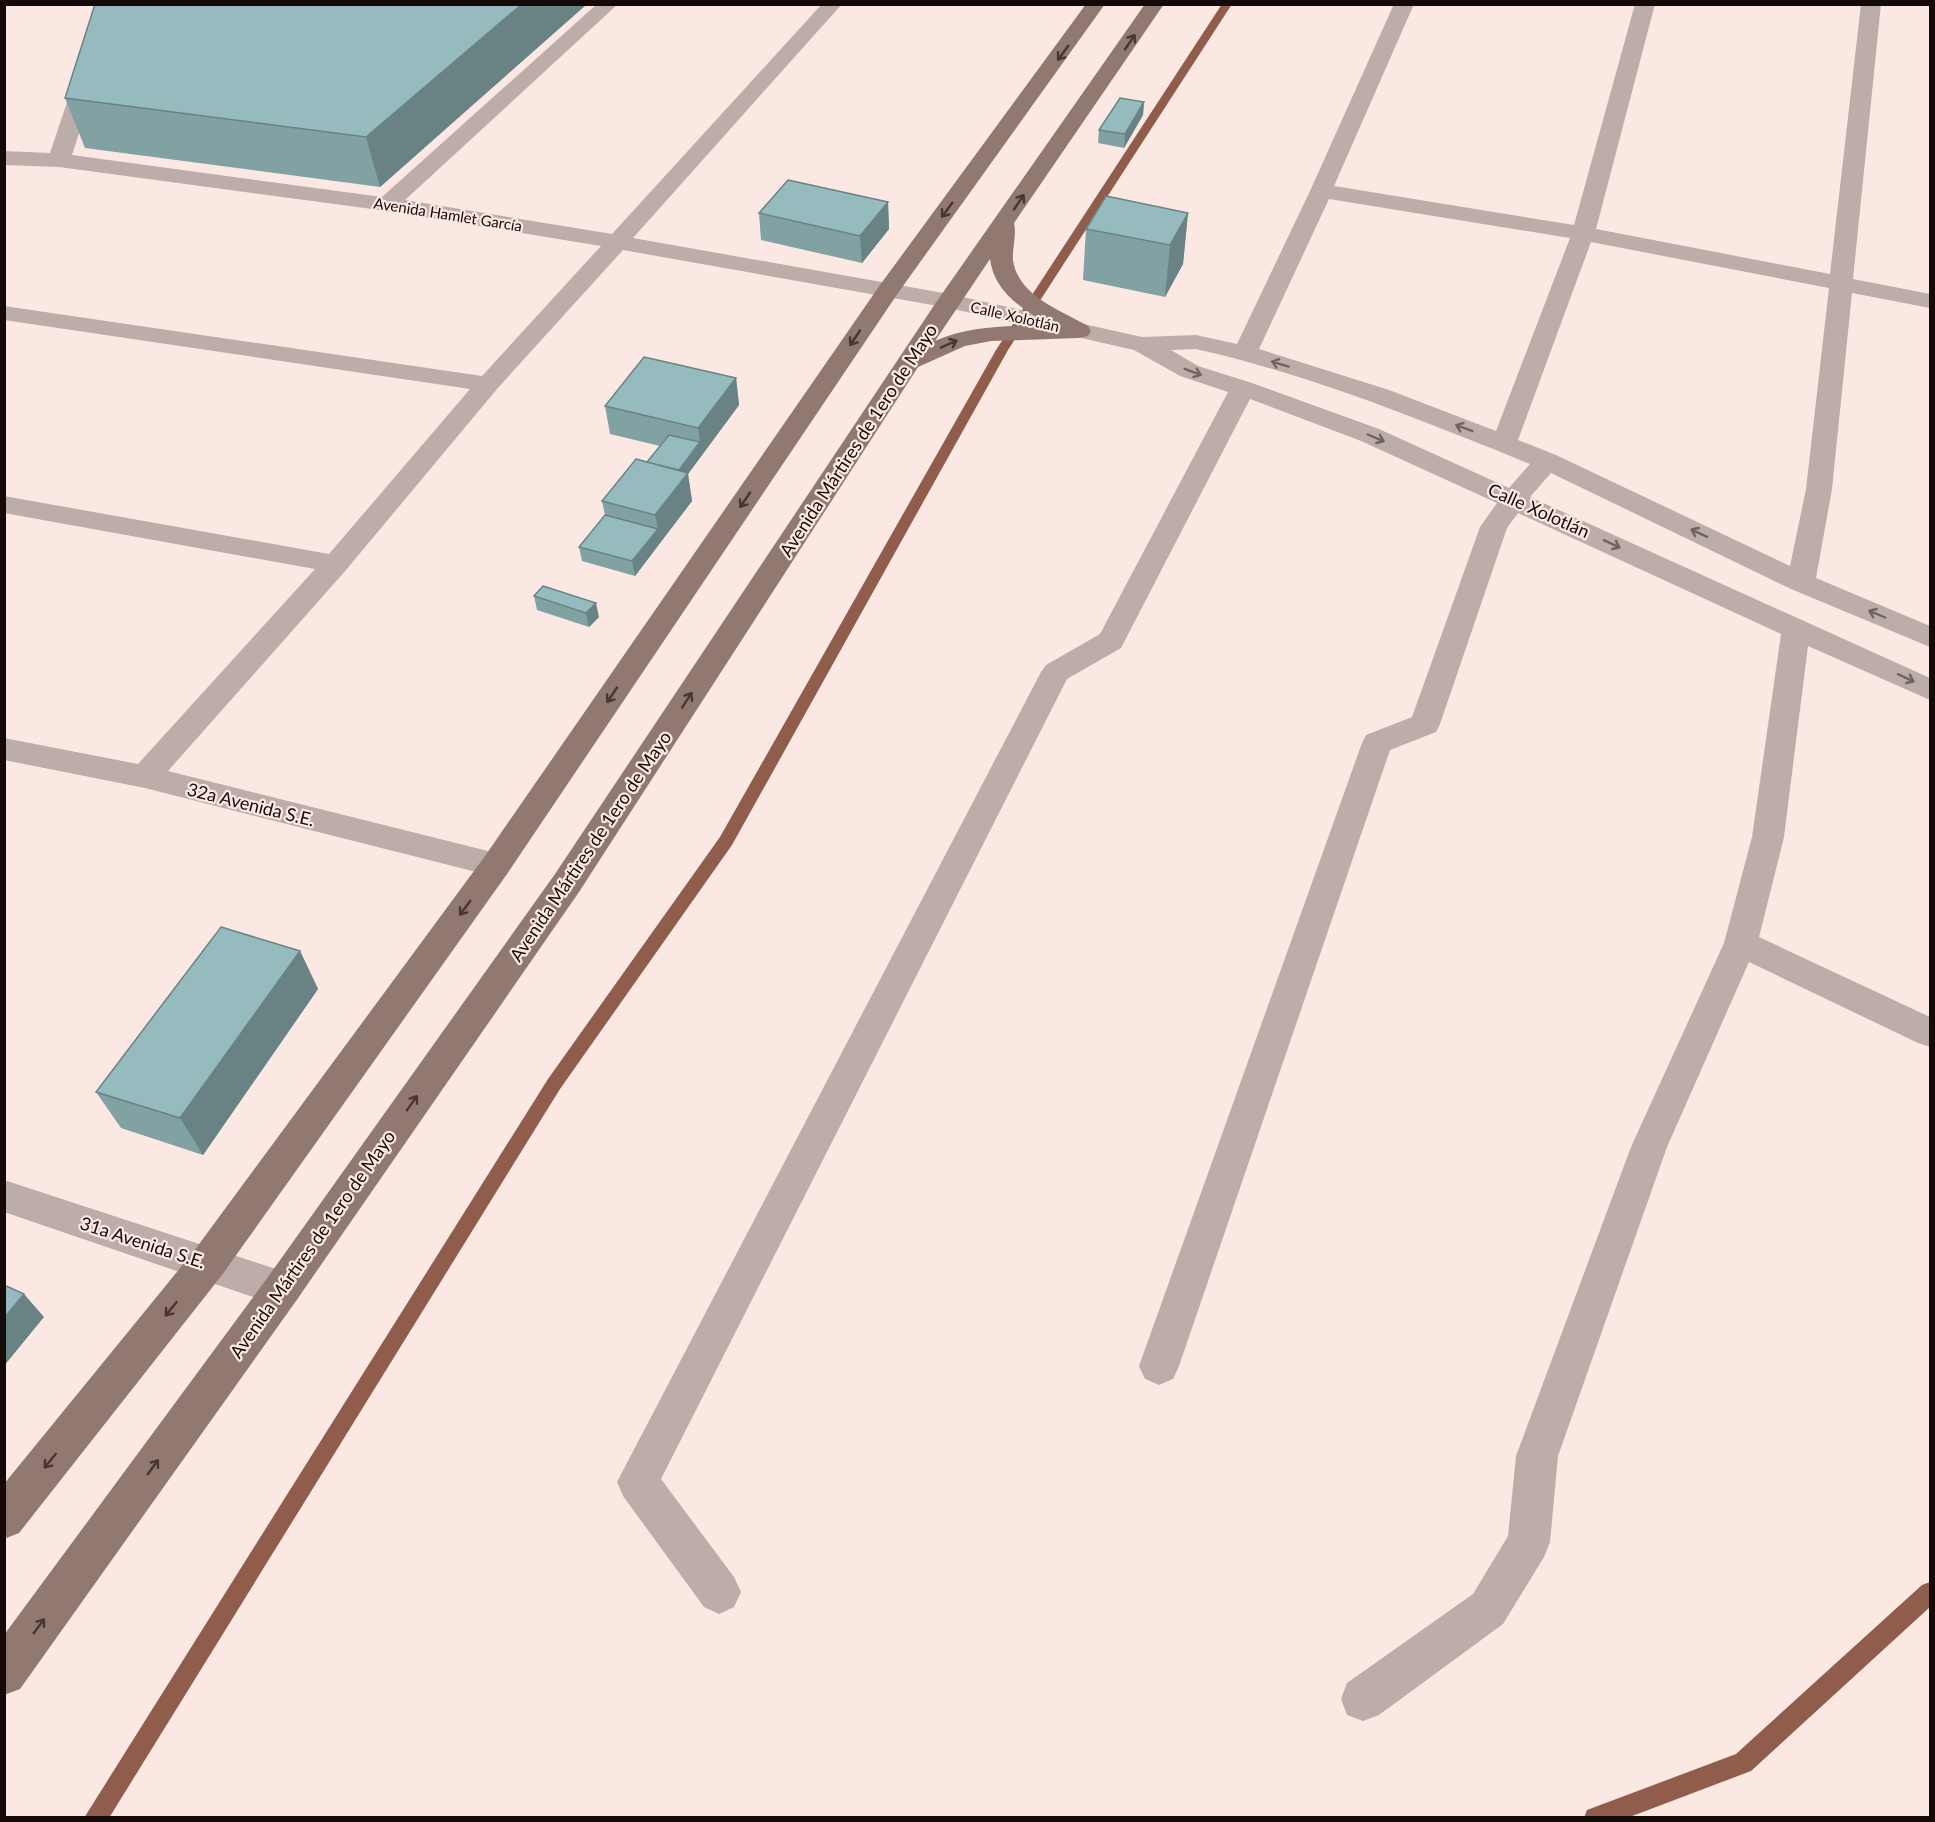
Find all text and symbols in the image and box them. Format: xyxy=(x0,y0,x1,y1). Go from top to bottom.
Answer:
one-way arrow xyxy=(1124,34,1136,50)
one-way arrow xyxy=(1057,44,1069,60)
street label: Avenida Hamlet García xyxy=(372,193,524,235)
one-way arrow xyxy=(1013,195,1025,211)
one-way arrow xyxy=(941,201,954,217)
street label: Calle Xolotlán xyxy=(969,297,1061,335)
street label: Avenida Mártires de 1ero de Mayo xyxy=(774,320,942,560)
one-way arrow xyxy=(849,330,861,346)
one-way arrow xyxy=(939,338,957,349)
one-way arrow xyxy=(1271,358,1290,369)
one-way arrow xyxy=(1184,367,1202,378)
one-way arrow xyxy=(1455,422,1474,433)
one-way arrow xyxy=(1367,433,1385,444)
street label: Calle Xolotlán xyxy=(1485,478,1593,542)
one-way arrow xyxy=(739,491,751,507)
one-way arrow xyxy=(1691,527,1709,539)
one-way arrow xyxy=(1603,539,1621,550)
one-way arrow xyxy=(1868,608,1886,619)
one-way arrow xyxy=(1897,673,1915,685)
one-way arrow xyxy=(606,687,618,703)
one-way arrow xyxy=(681,691,694,708)
street label: Avenida Mártires de 1ero de Mayo xyxy=(505,727,675,965)
street label: 32a Avenida S.E. xyxy=(185,778,317,830)
one-way arrow xyxy=(459,899,471,915)
one-way arrow xyxy=(406,1096,418,1112)
street label: Avenida Mártires de 1ero de Mayo xyxy=(225,1126,399,1362)
street label: 31a Avenida S.E. xyxy=(78,1211,208,1273)
one-way arrow xyxy=(165,1301,178,1317)
one-way arrow xyxy=(43,1453,56,1469)
one-way arrow xyxy=(147,1460,159,1476)
one-way arrow xyxy=(33,1618,45,1634)

